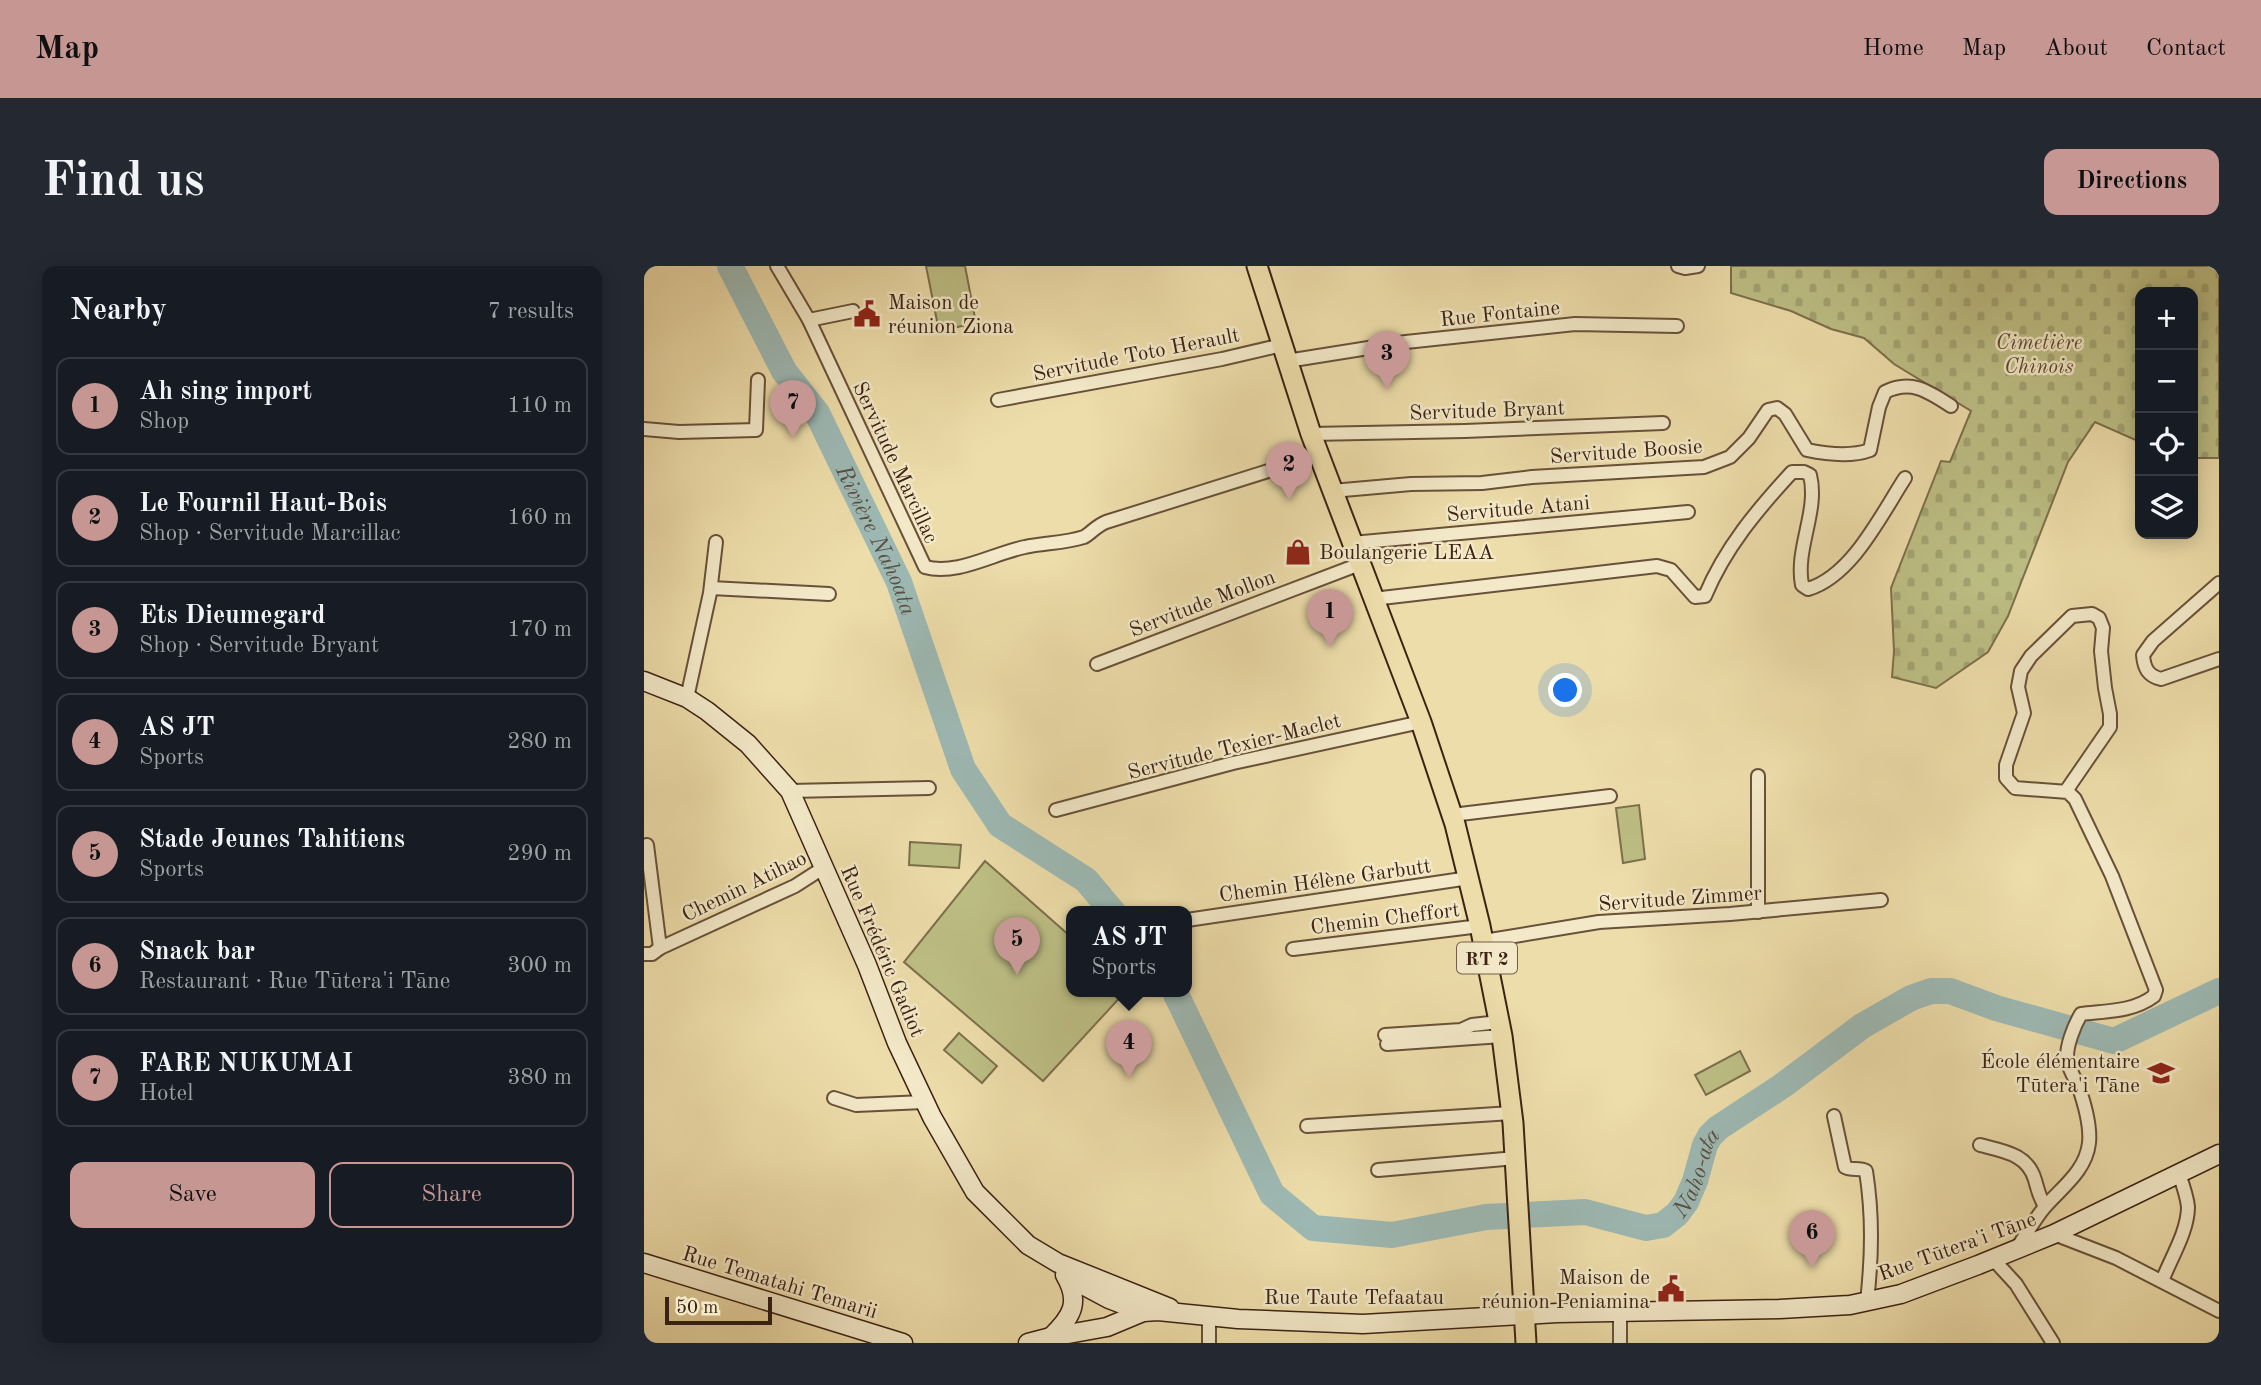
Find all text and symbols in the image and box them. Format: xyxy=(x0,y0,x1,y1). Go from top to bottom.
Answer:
text: Map xyxy=(35,33,99,66)
text: Home xyxy=(1863,37,1924,61)
text: Map xyxy=(1962,37,2006,61)
text: About xyxy=(2044,37,2108,61)
text: Contact xyxy=(2146,37,2226,61)
button: Directions xyxy=(2044,149,2219,215)
text: Find us xyxy=(42,158,205,207)
map controls xyxy=(2135,287,2198,539)
button: + xyxy=(2135,287,2198,350)
place label: Maison de réunion Ziona xyxy=(888,293,1014,338)
text: Nearby xyxy=(70,296,167,326)
street label: Rue Fontaine xyxy=(1439,298,1561,331)
public building icon: Maison de réunion Ziona xyxy=(852,299,882,329)
text: 7 results xyxy=(488,300,574,323)
street label: Servitude Toto Herault xyxy=(1031,325,1241,386)
pin: 3 xyxy=(1364,331,1410,389)
park label: Cimetière Chinois xyxy=(1996,333,2082,378)
button: − xyxy=(2135,350,2198,413)
text: Ah sing import xyxy=(139,379,312,405)
street label: Servitude Marcillac xyxy=(848,379,941,547)
pin: 7 xyxy=(770,380,816,438)
text: 1 xyxy=(88,394,102,417)
text: 110 m xyxy=(507,394,572,417)
street label: Servitude Bryant xyxy=(1409,398,1565,425)
text: Shop xyxy=(139,410,189,433)
button: locate xyxy=(2135,413,2198,476)
street label: Servitude Boosie xyxy=(1549,437,1703,468)
pin: 2 xyxy=(1266,442,1312,500)
water label: Rivière Nahoata xyxy=(831,461,920,619)
button: layers xyxy=(2135,476,2198,539)
text: Le Fournil Haut-Bois xyxy=(139,491,387,517)
street label: Servitude Atani xyxy=(1446,493,1591,526)
text: 2 xyxy=(88,506,102,529)
text: 160 m xyxy=(507,506,572,529)
text: Shop · Servitude Marcillac xyxy=(139,522,401,545)
shop icon: Boulangerie LEAA xyxy=(1283,537,1313,567)
place label: Boulangerie LEAA xyxy=(1319,543,1494,564)
street label: Servitude Mollon xyxy=(1127,567,1278,642)
pin: 1 xyxy=(1307,589,1353,647)
text: Ets Dieumegard xyxy=(139,603,326,629)
text: 3 xyxy=(88,618,102,641)
text: 170 m xyxy=(507,618,572,641)
text: Shop · Servitude Bryant xyxy=(139,634,379,657)
your location xyxy=(1548,673,1582,707)
street label: Servitude Texier-Maclet xyxy=(1126,711,1343,784)
text: AS JT xyxy=(139,715,215,741)
text: 4 xyxy=(88,730,102,753)
text: 280 m xyxy=(507,730,572,753)
text: Sports xyxy=(139,746,204,769)
text: Stade Jeunes Tahitiens xyxy=(139,827,405,853)
text: 5 xyxy=(88,842,102,865)
text: 290 m xyxy=(507,842,572,865)
street label: Chemin Atihao xyxy=(679,848,810,927)
street label: Chemin Hélène Garbutt xyxy=(1218,856,1433,907)
text: Sports xyxy=(139,858,204,881)
street label: Rue Frédéric Gadiot xyxy=(836,863,927,1040)
street label: Servitude Zimmer xyxy=(1598,883,1763,916)
street label: Chemin Cheffort xyxy=(1309,900,1461,939)
popup xyxy=(1066,906,1192,997)
pin: 5 xyxy=(994,917,1040,975)
text: AS JT xyxy=(1091,925,1167,951)
text: Snack bar xyxy=(139,939,255,965)
road number: RT 2 xyxy=(1457,943,1517,974)
text: 6 xyxy=(88,954,102,977)
text: 300 m xyxy=(507,954,572,977)
text: Sports xyxy=(1091,956,1156,979)
text: Restaurant · Rue Tūtera'i Tāne xyxy=(139,970,450,993)
pin: 4 xyxy=(1106,1020,1152,1078)
place label: École élémentaire Tūtera'i Tāne xyxy=(1980,1048,2140,1097)
text: FARE NUKUMAI xyxy=(139,1051,353,1077)
school or university icon: École élémentaire Tūtera'i Tāne xyxy=(2146,1058,2176,1088)
text: 7 xyxy=(88,1066,102,1089)
text: 380 m xyxy=(507,1066,572,1089)
text: Hotel xyxy=(139,1082,193,1105)
water label: Naho-ata xyxy=(1668,1124,1725,1223)
button: Save xyxy=(70,1162,315,1228)
button: Share xyxy=(329,1162,574,1228)
street label: Rue Tūtera'i Tāne xyxy=(1876,1209,2039,1286)
pin: 6 xyxy=(1789,1210,1835,1268)
street label: Rue Tematahi Temarii xyxy=(679,1244,880,1323)
place label: Maison de réunion Peniamina xyxy=(1482,1268,1650,1313)
public building icon: Maison de réunion Peniamina xyxy=(1656,1274,1686,1304)
street label: Rue Taute Tefaatau xyxy=(1264,1288,1444,1309)
scale bar xyxy=(665,1294,772,1326)
text: 50 m xyxy=(676,1299,718,1318)

